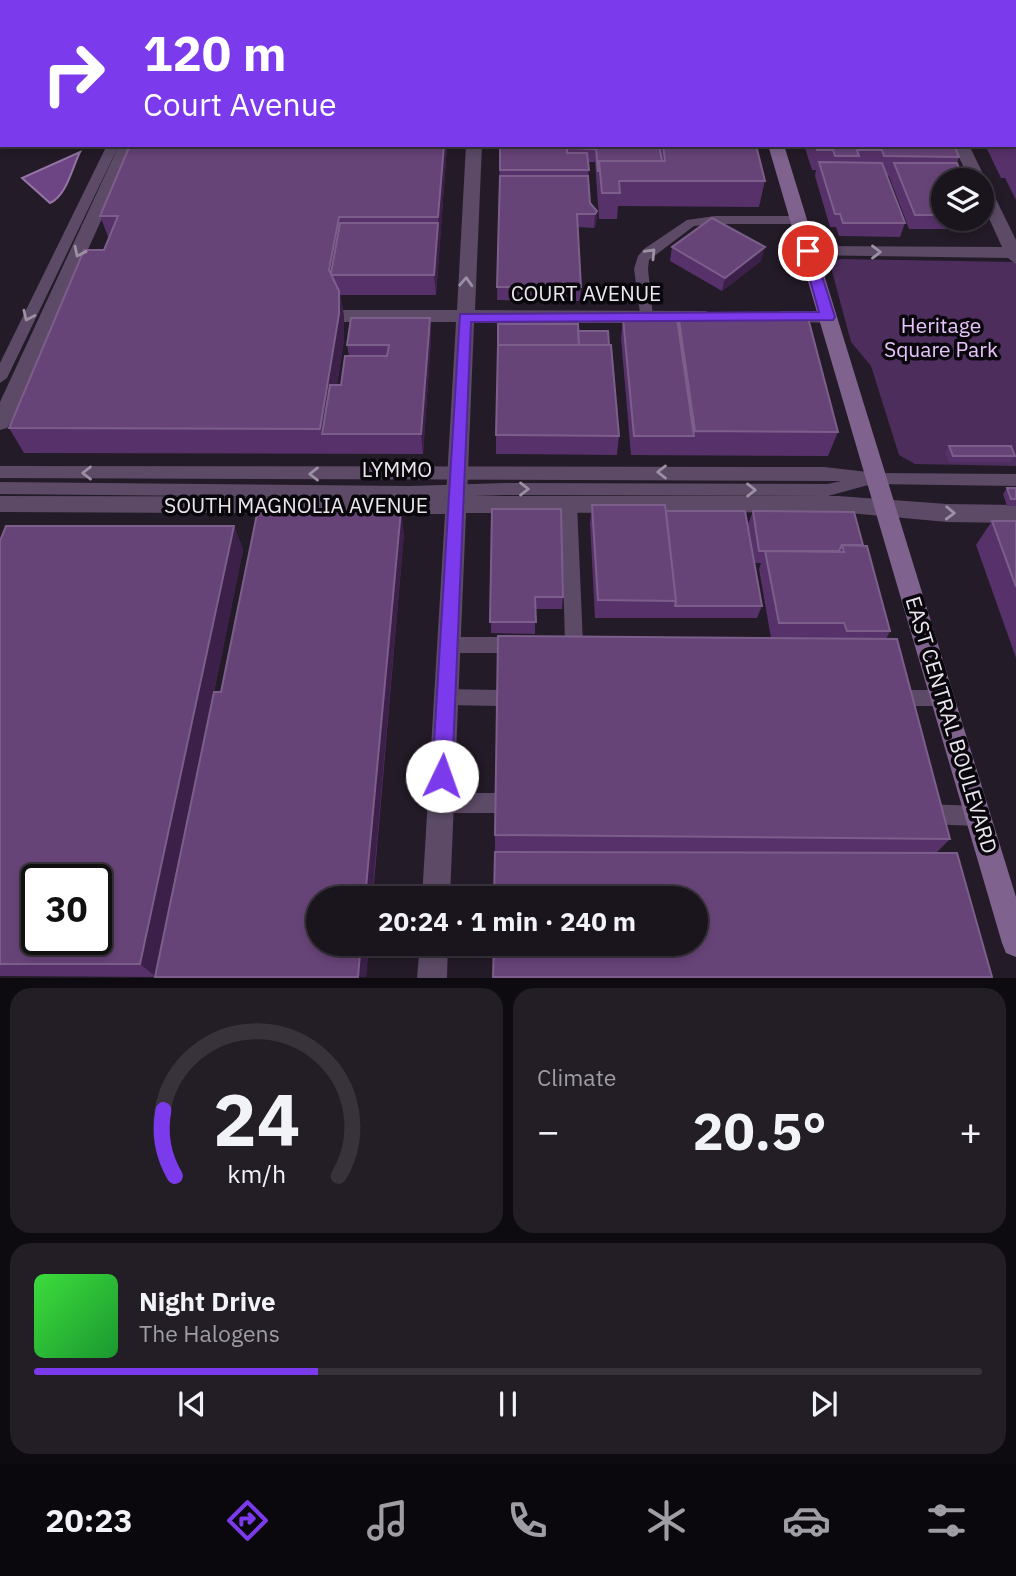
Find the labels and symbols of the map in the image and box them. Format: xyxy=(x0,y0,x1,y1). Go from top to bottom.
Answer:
pin xyxy=(778,221,838,281)
one-way arrow xyxy=(871,244,882,260)
one-way arrow xyxy=(73,245,87,257)
one-way arrow xyxy=(643,249,655,262)
one-way arrow xyxy=(459,276,474,287)
street label: COURT AVENUE xyxy=(511,279,661,307)
one-way arrow xyxy=(22,309,36,321)
park label: Heritage Square Park xyxy=(884,311,998,363)
street label: LYMMO xyxy=(362,455,432,483)
one-way arrow xyxy=(656,464,667,480)
one-way arrow xyxy=(81,465,92,481)
one-way arrow xyxy=(309,466,319,482)
one-way arrow xyxy=(519,481,529,497)
one-way arrow xyxy=(746,482,757,498)
street label: SOUTH MAGNOLIA AVENUE xyxy=(164,491,428,519)
one-way arrow xyxy=(945,505,956,520)
street label: EAST CENTRAL BOULEVARD xyxy=(899,593,1004,857)
position arrow xyxy=(405,739,479,813)
speed limit sign: 30 xyxy=(21,864,112,955)

